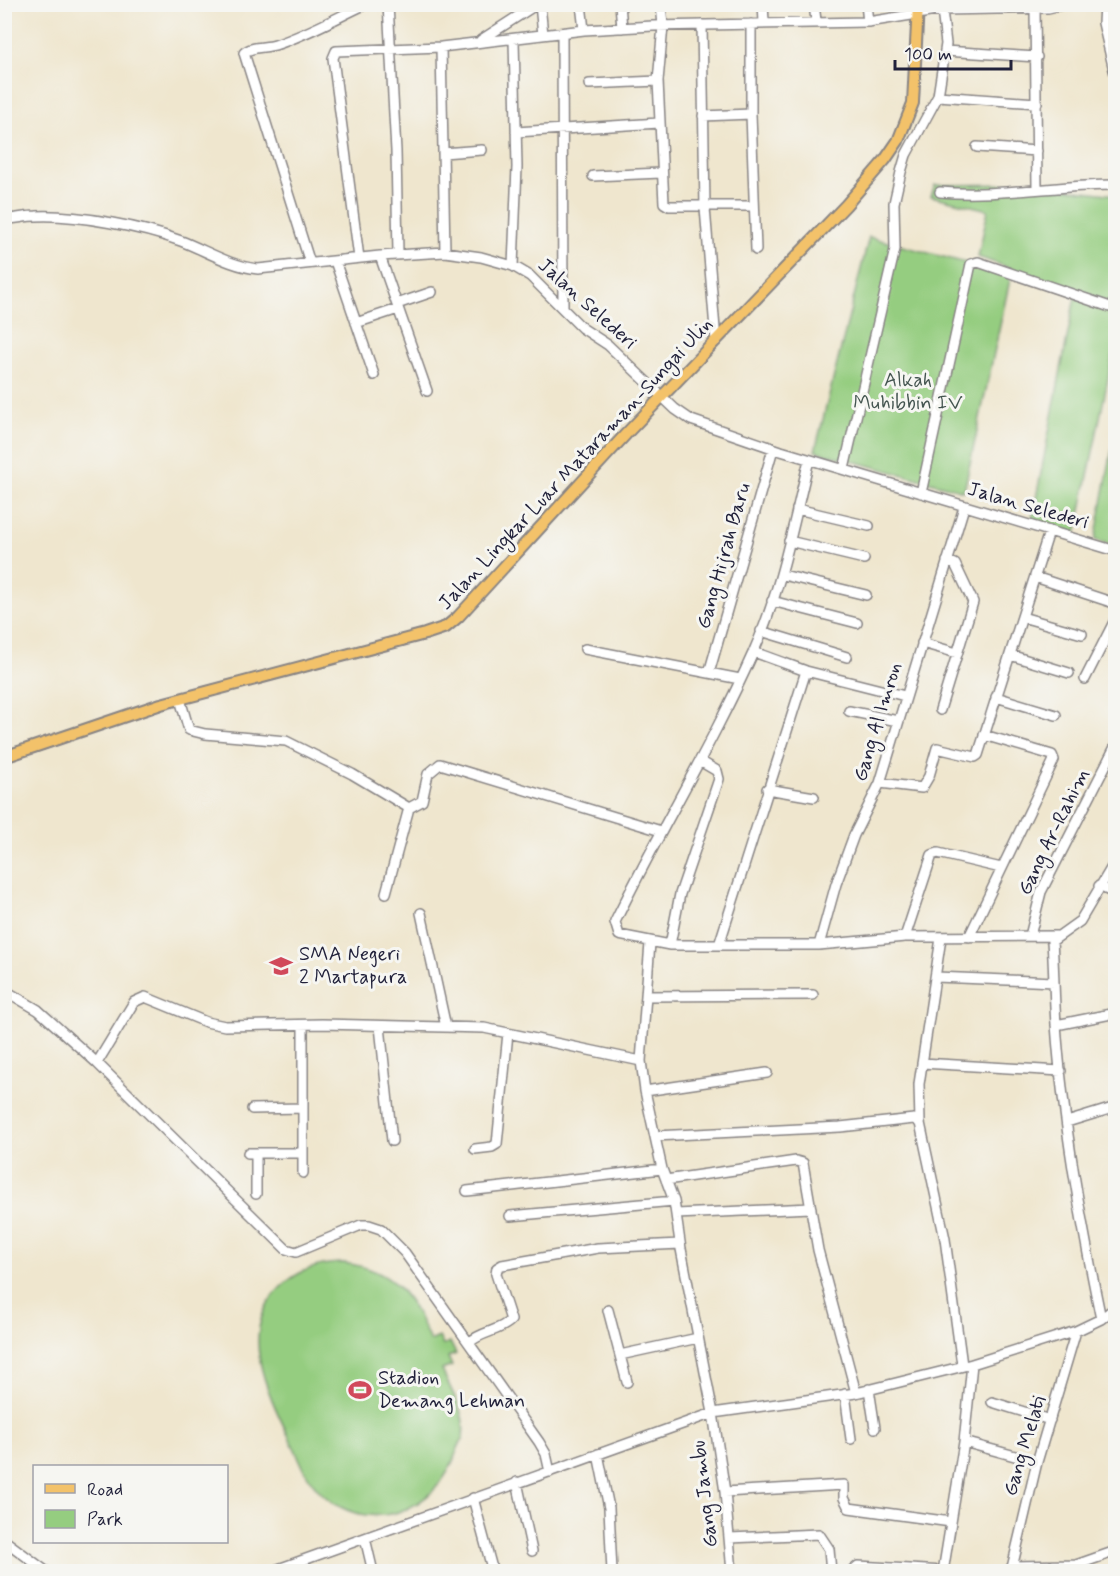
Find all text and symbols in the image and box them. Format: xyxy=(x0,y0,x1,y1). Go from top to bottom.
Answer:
scale bar xyxy=(895,33,1010,71)
text: 100 m xyxy=(904,43,952,67)
street label: Jalan Selederi xyxy=(532,252,642,356)
street label: Jalan Lingkar Luar Mataraman-Sungai Ulin xyxy=(433,312,720,617)
park label: Alkah Muhibbin IV xyxy=(853,367,963,417)
street label: Jalan Selederi xyxy=(964,476,1092,536)
street label: Gang Hijrah Baru xyxy=(690,480,759,633)
street label: Gang Al Imron xyxy=(847,659,910,785)
street label: Gang Ar-Rahim xyxy=(1012,764,1097,900)
place label: SMA Negeri 2 Martapura xyxy=(299,941,407,991)
school or university icon: SMA Negeri 2 Martapura xyxy=(268,953,294,979)
place label: Stadion Demang Lehman xyxy=(378,1365,525,1415)
sports icon: Stadion Demang Lehman xyxy=(347,1377,373,1403)
street label: Gang Melati xyxy=(997,1393,1054,1500)
street label: Gang Jambu xyxy=(685,1439,726,1549)
legend xyxy=(33,1465,228,1543)
text: Road xyxy=(87,1478,123,1502)
text: Park xyxy=(87,1508,123,1532)

